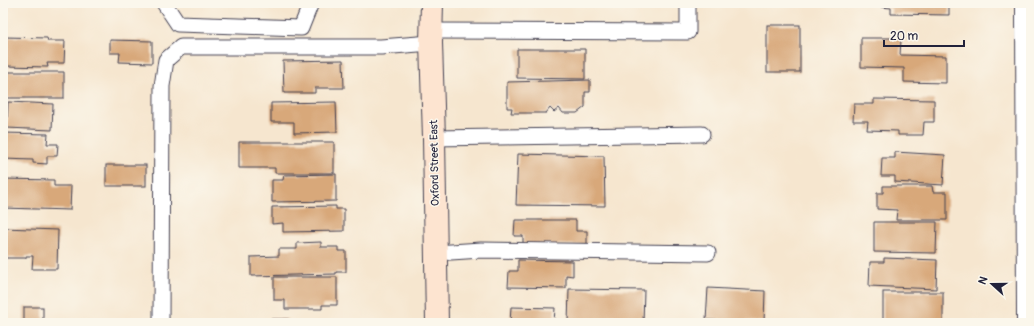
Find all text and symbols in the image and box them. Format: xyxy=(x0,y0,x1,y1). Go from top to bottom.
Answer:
scale bar xyxy=(884,22,964,48)
text: 20 m xyxy=(890,29,919,44)
street label: Oxford Street East xyxy=(427,119,442,206)
north arrow xyxy=(972,264,1012,304)
text: N xyxy=(976,274,991,286)

